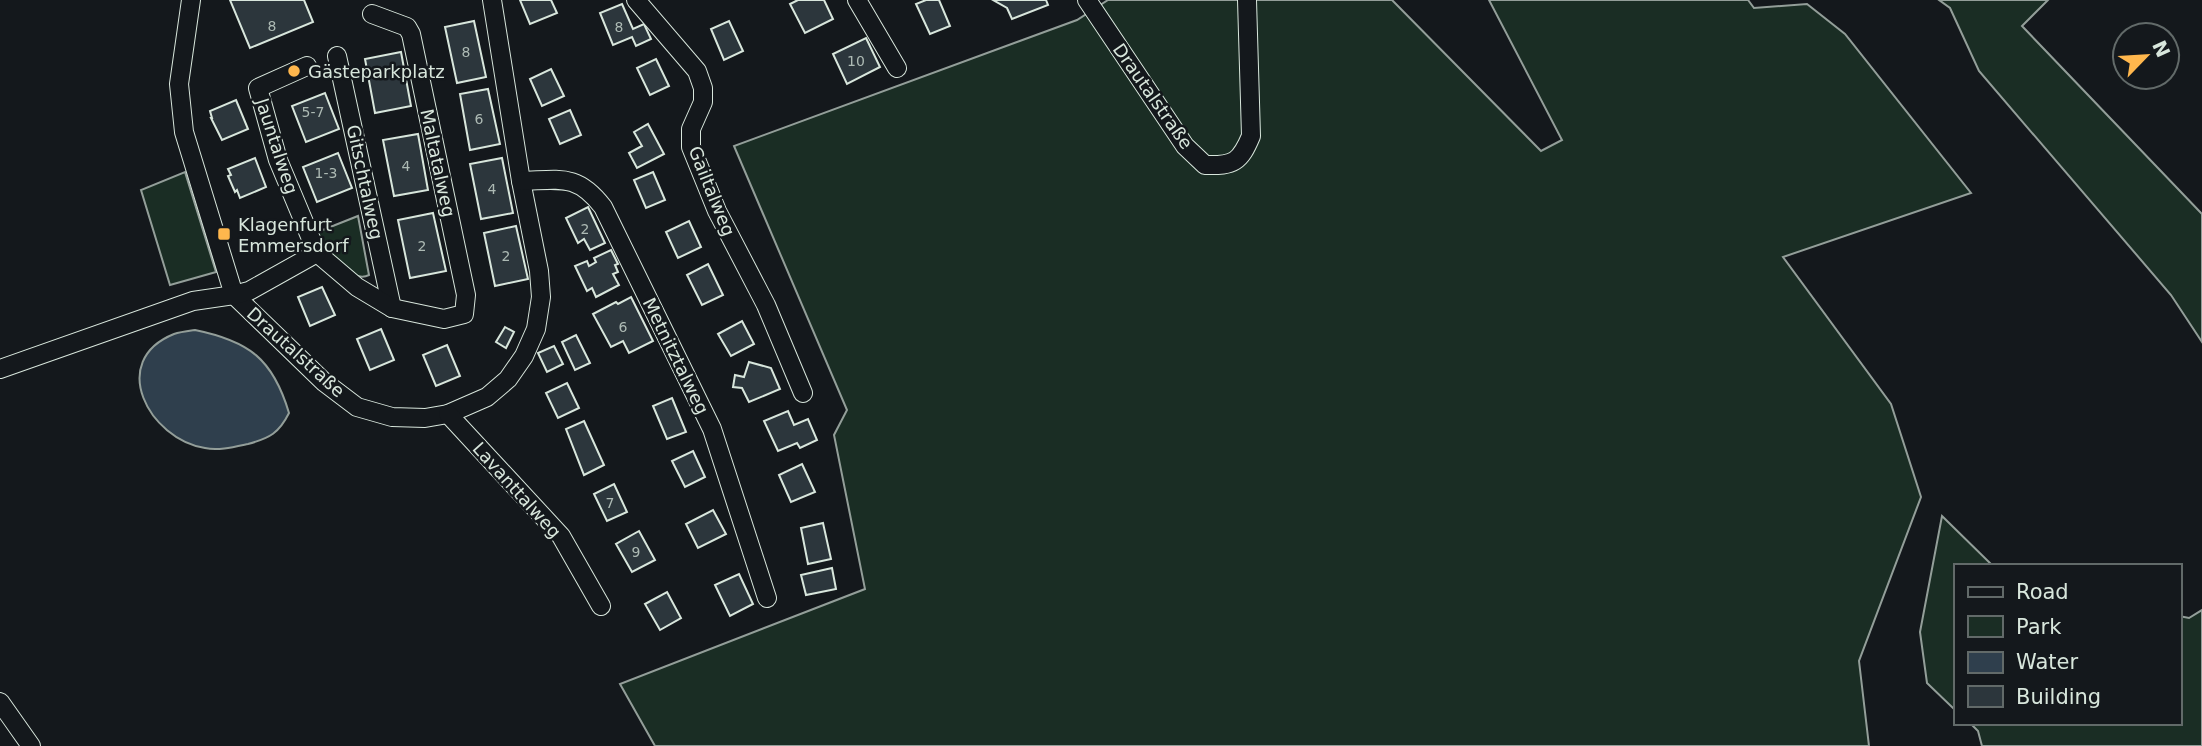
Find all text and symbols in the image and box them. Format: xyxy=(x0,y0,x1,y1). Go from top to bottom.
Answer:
house number: 8 xyxy=(268,18,276,34)
house number: 8 xyxy=(615,19,623,35)
north arrow xyxy=(2111,21,2181,91)
text: N xyxy=(2148,37,2175,61)
street label: Drautalstraße xyxy=(1109,39,1197,153)
house number: 8 xyxy=(462,44,470,60)
house number: 10 xyxy=(847,53,865,69)
place label: Gästeparkplatz xyxy=(308,61,445,82)
marker: Gästeparkplatz xyxy=(286,63,302,79)
street label: Jauntalweg xyxy=(251,95,302,197)
house number: 5-7 xyxy=(302,104,324,120)
street label: Maltatalweg xyxy=(416,107,460,219)
house number: 6 xyxy=(475,111,484,127)
street label: Gitschtalweg xyxy=(343,123,387,241)
street label: Gailtalweg xyxy=(684,143,740,239)
house number: 4 xyxy=(402,158,411,174)
house number: 1-3 xyxy=(315,165,337,181)
house number: 4 xyxy=(488,181,497,197)
place label: Klagenfurt Emmersdorf xyxy=(238,214,349,256)
house number: 2 xyxy=(581,221,589,237)
marker: Klagenfurt Emmersdorf xyxy=(216,226,232,242)
house number: 2 xyxy=(418,238,426,254)
house number: 2 xyxy=(502,248,510,264)
street label: Metnitztalweg xyxy=(639,294,713,418)
street label: Drautalstraße xyxy=(243,303,349,401)
house number: 6 xyxy=(619,319,628,335)
street label: Lavanttalweg xyxy=(469,438,565,542)
house number: 7 xyxy=(606,495,614,511)
house number: 9 xyxy=(632,544,640,560)
legend xyxy=(1954,564,2181,725)
text: Road xyxy=(2016,580,2069,604)
text: Park xyxy=(2016,615,2062,639)
text: Water xyxy=(2016,650,2078,674)
text: Building xyxy=(2016,685,2101,709)

